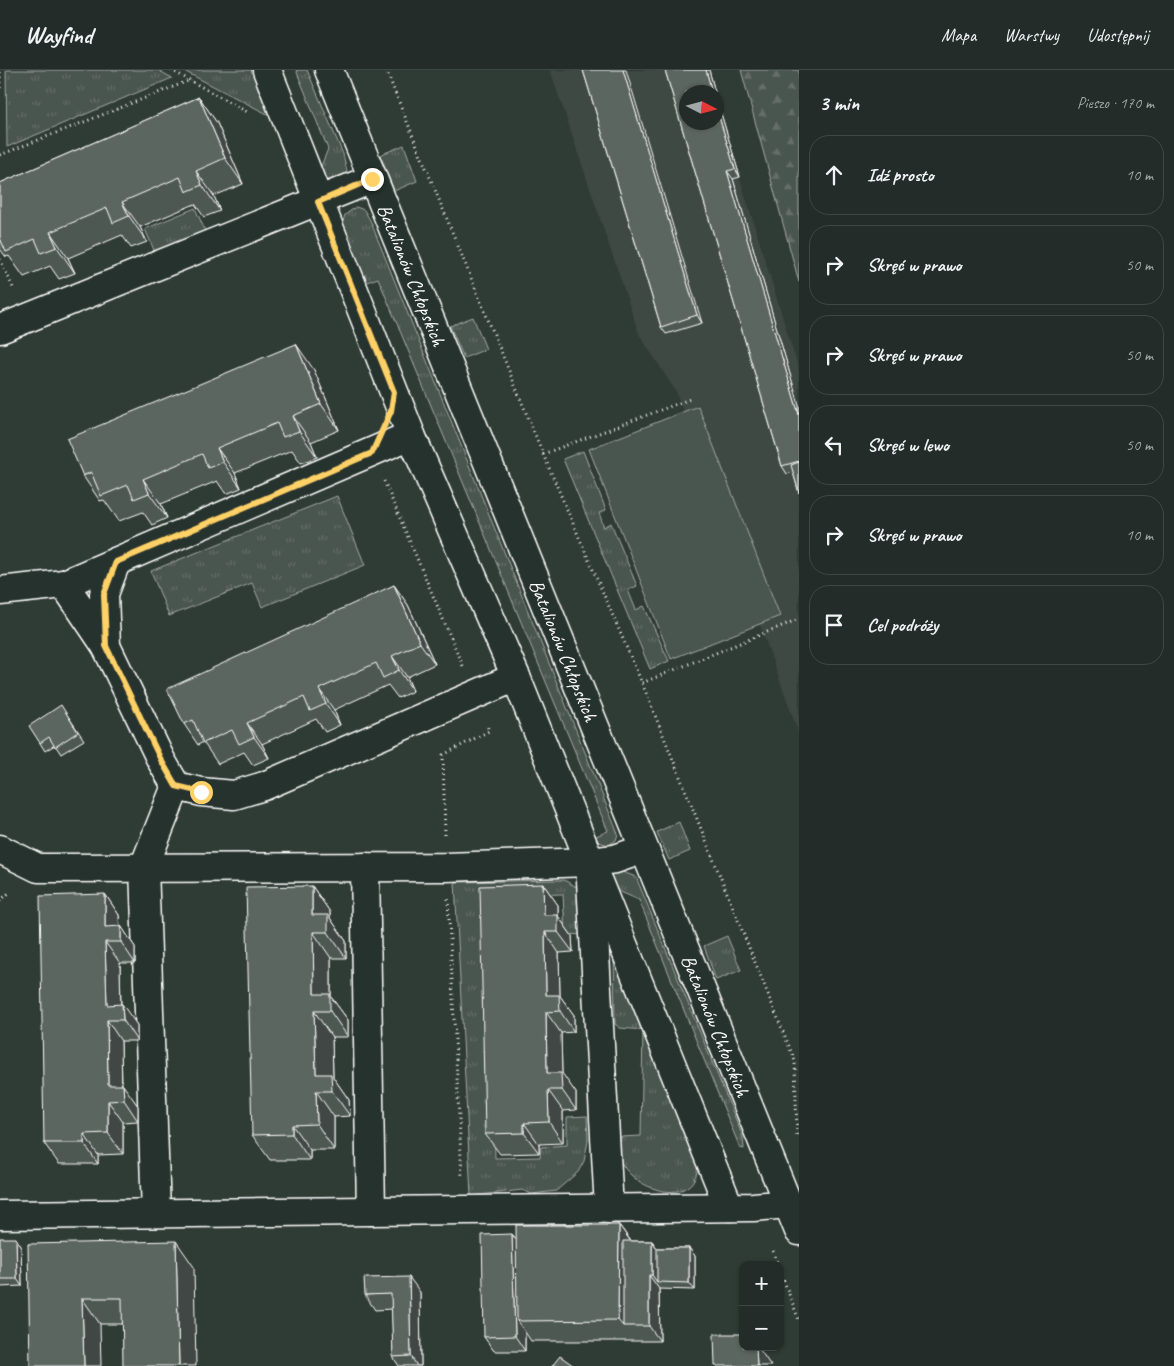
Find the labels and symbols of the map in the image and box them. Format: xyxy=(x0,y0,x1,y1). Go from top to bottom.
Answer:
north arrow xyxy=(679,85,724,130)
route end xyxy=(361,168,384,191)
street label: Batalionów Chłopskich xyxy=(372,200,452,350)
street label: Batalionów Chłopskich xyxy=(524,576,604,726)
route start xyxy=(190,781,213,804)
street label: Batalionów Chłopskich xyxy=(676,951,756,1101)

